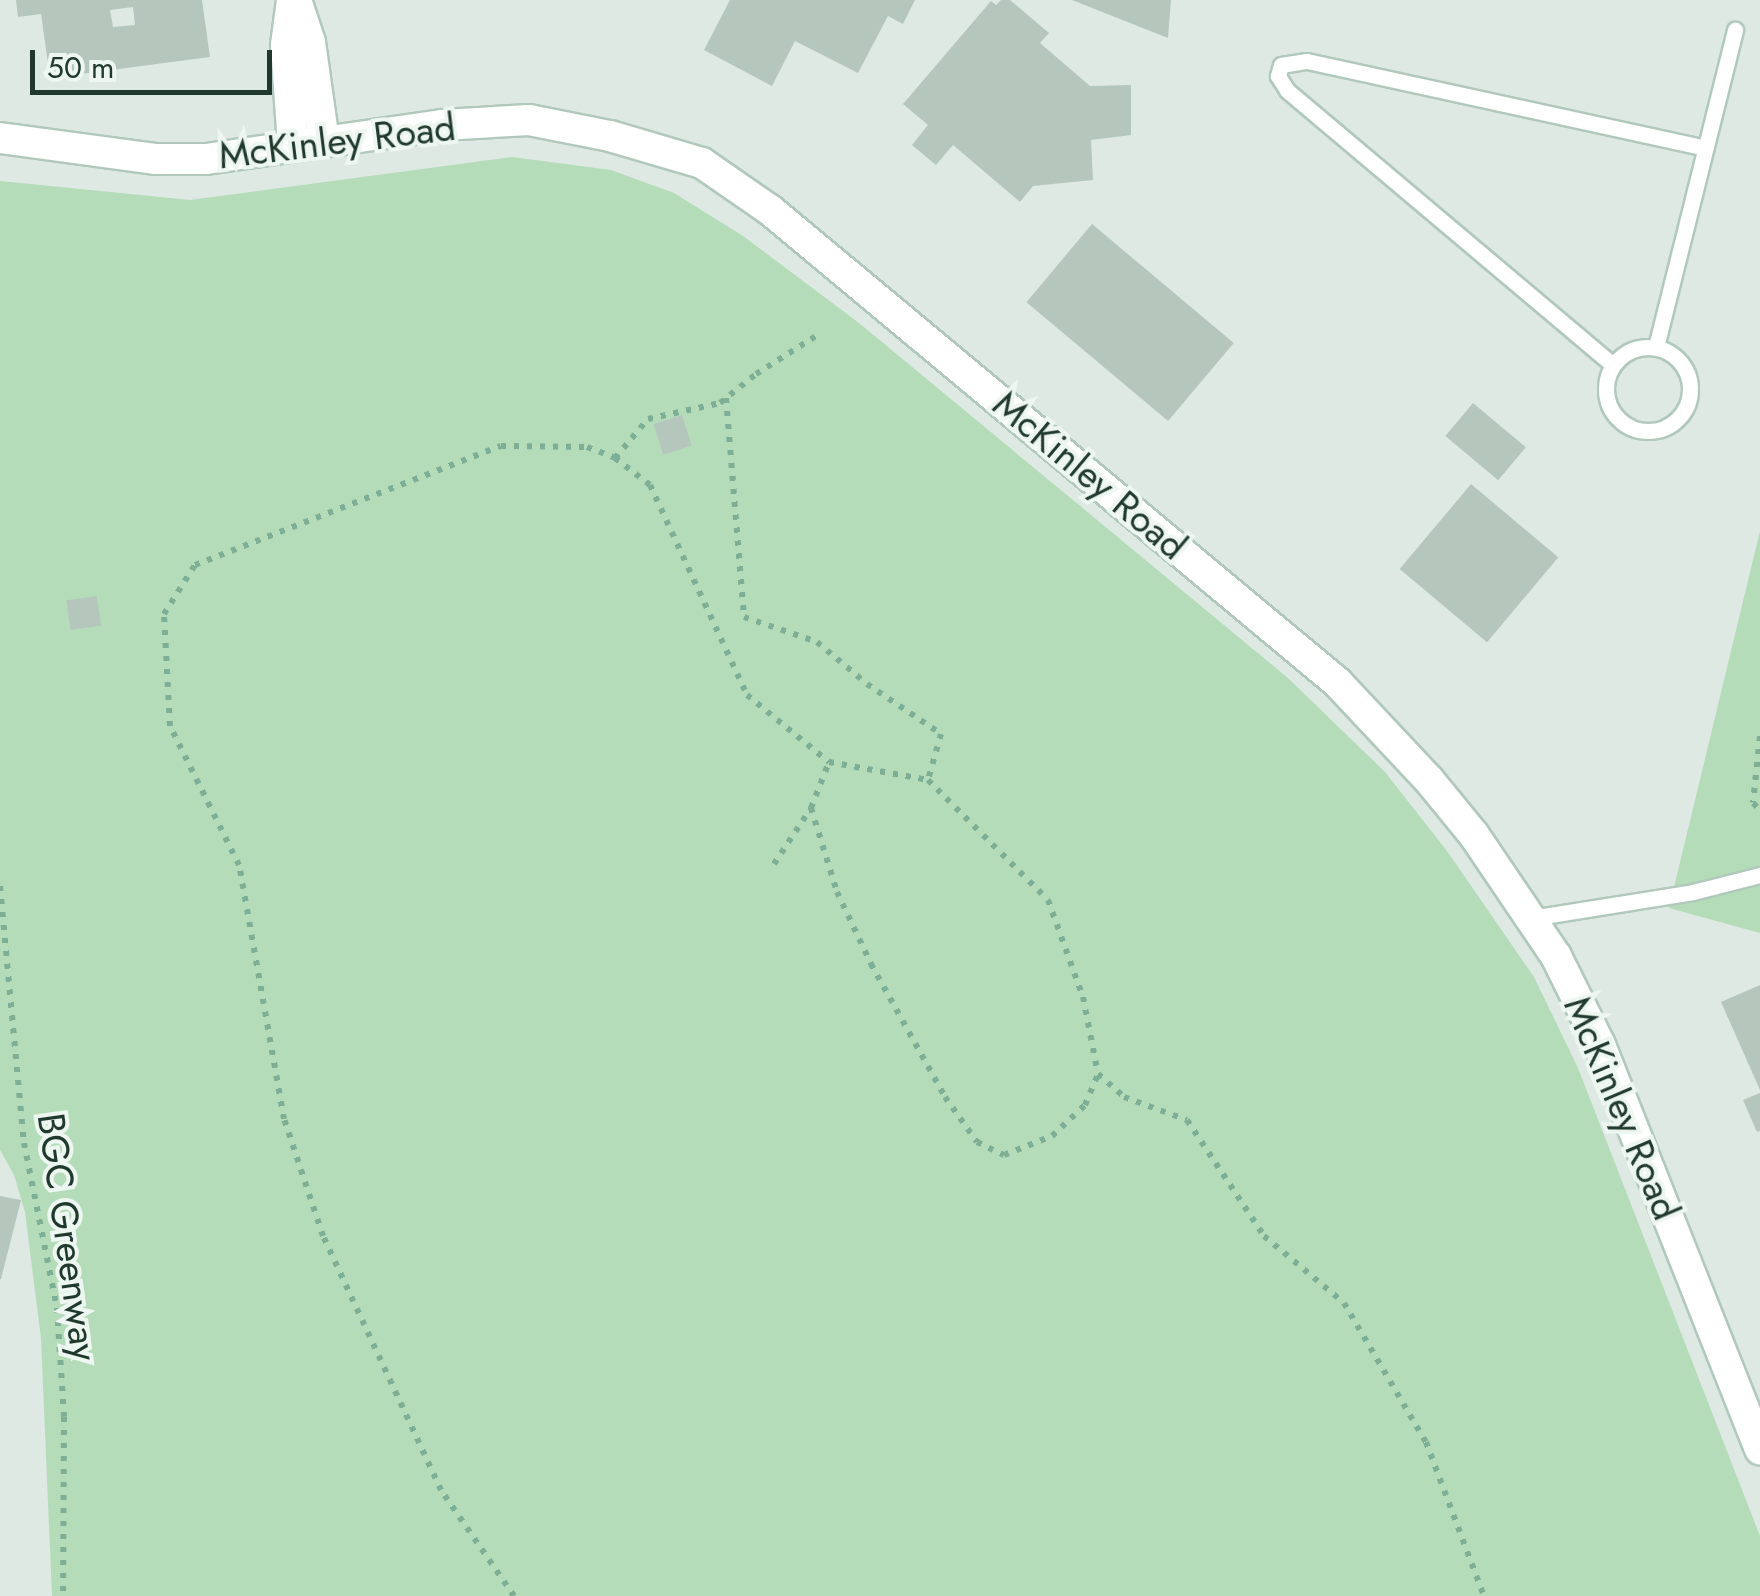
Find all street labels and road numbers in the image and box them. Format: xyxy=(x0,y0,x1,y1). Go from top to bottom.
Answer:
street label: McKinley Road xyxy=(216,104,458,178)
street label: McKinley Road xyxy=(984,381,1196,569)
street label: McKinley Road xyxy=(1555,990,1689,1226)
street label: BGC Greenway xyxy=(28,1110,108,1364)

